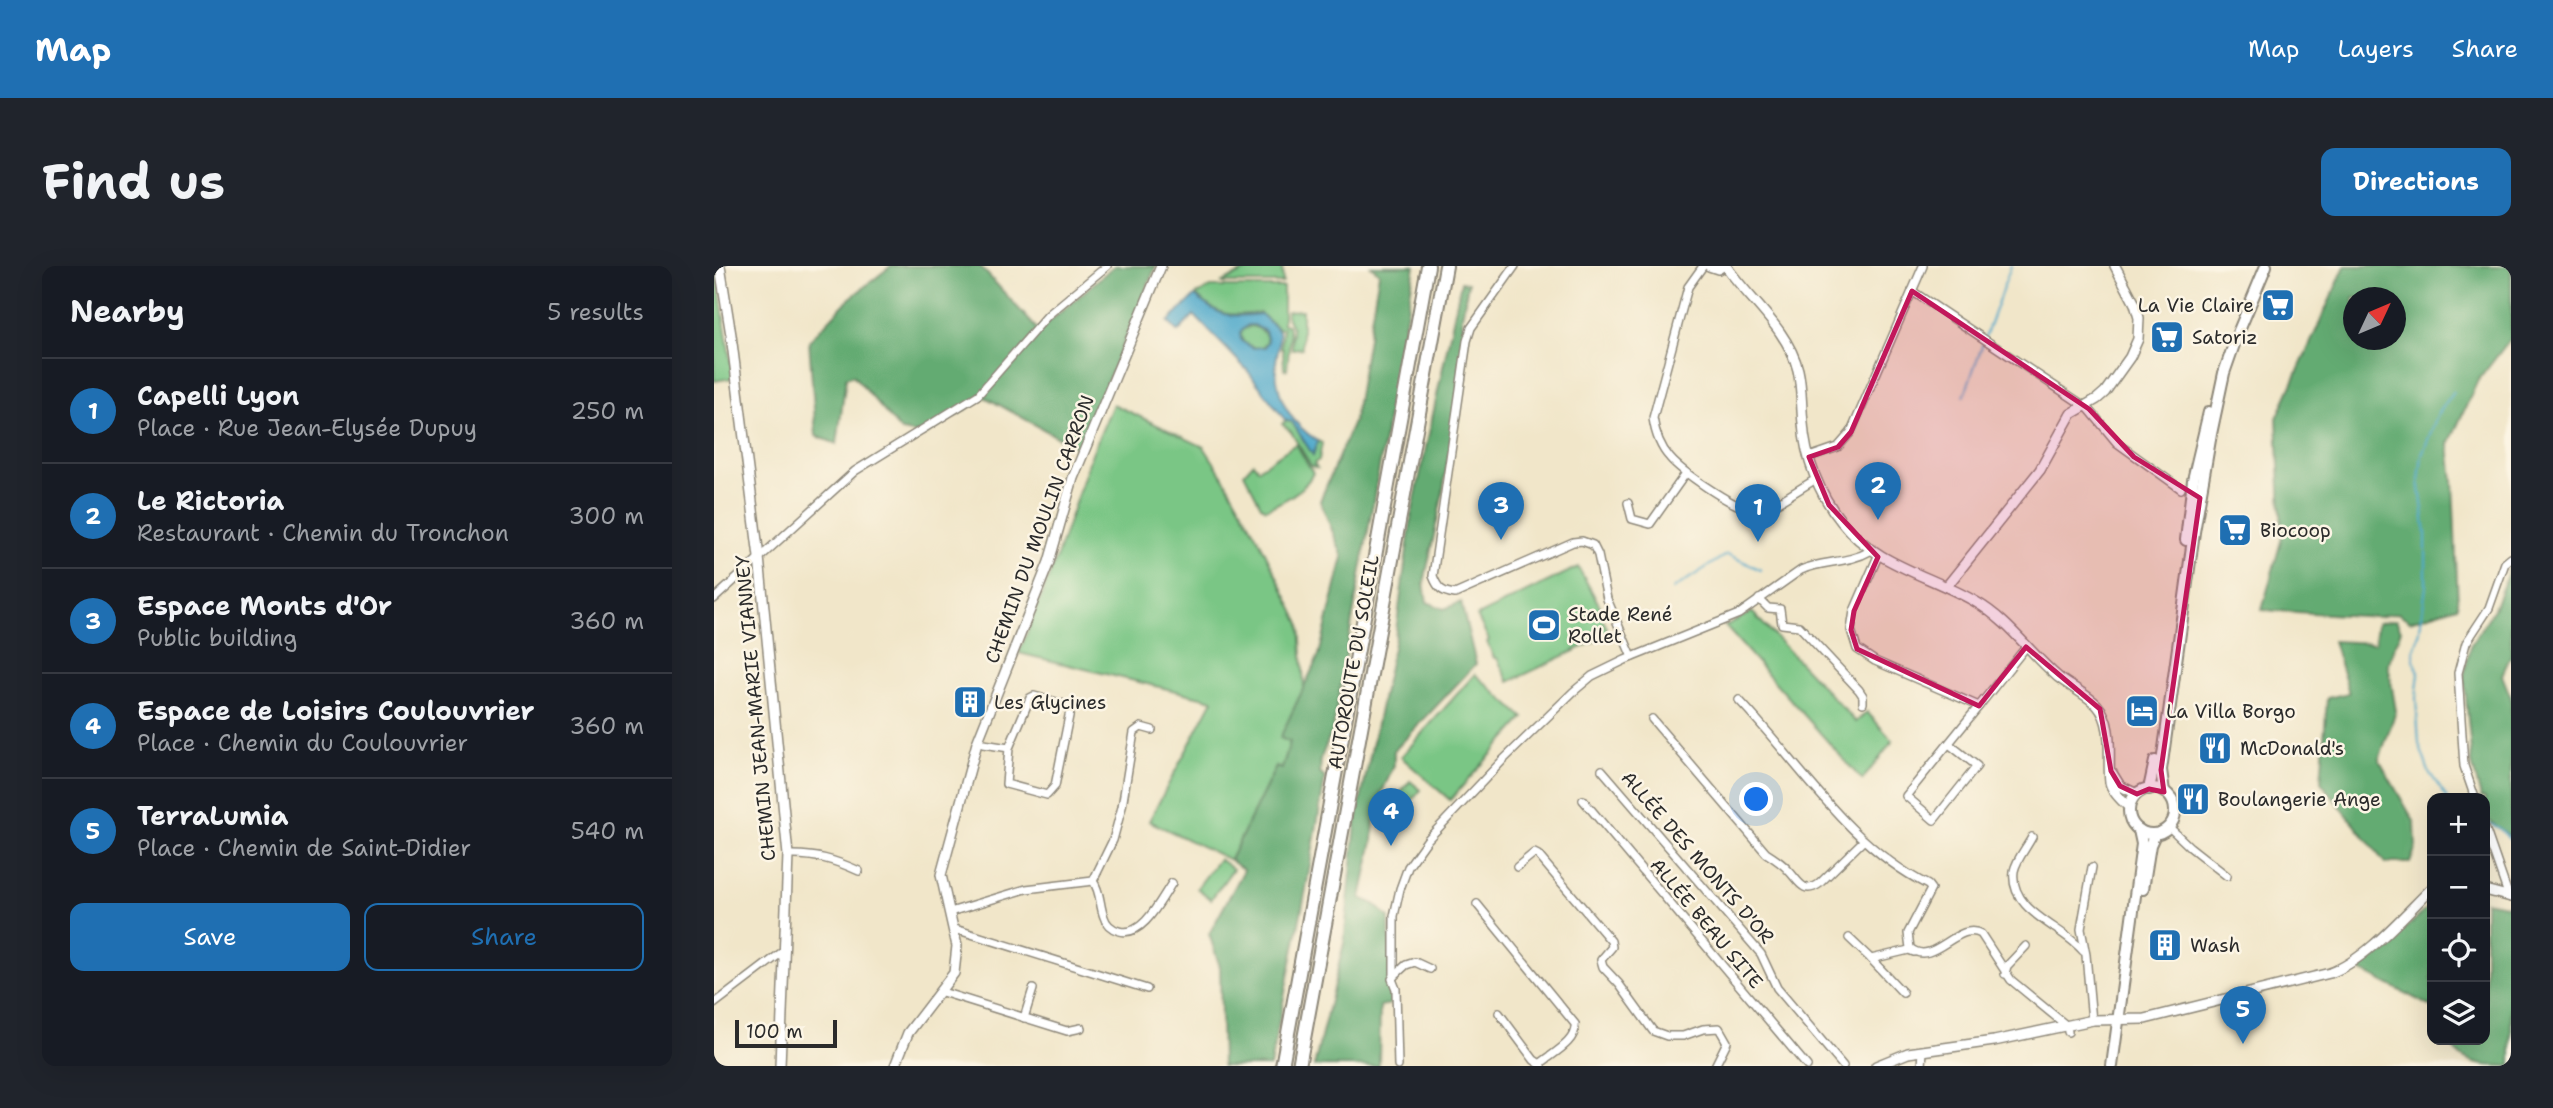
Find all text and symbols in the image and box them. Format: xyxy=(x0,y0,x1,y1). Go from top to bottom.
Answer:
text: Map xyxy=(35,27,111,72)
text: Map xyxy=(2248,33,2299,65)
text: Layers xyxy=(2337,33,2414,65)
text: Share xyxy=(2452,33,2518,65)
button: Directions xyxy=(2321,148,2511,216)
text: Find us xyxy=(42,149,225,215)
supermarket icon: La Vie Claire xyxy=(2259,286,2297,324)
north arrow xyxy=(2343,287,2406,350)
text: Nearby xyxy=(70,291,185,332)
place label: La Vie Claire xyxy=(2138,293,2254,318)
text: 5 results xyxy=(547,297,644,327)
supermarket icon: Satoriz xyxy=(2148,318,2186,356)
place label: Satoriz xyxy=(2192,325,2258,350)
text: Capelli Lyon xyxy=(137,378,299,413)
street label: CHEMIN DU MOULIN CARRON xyxy=(979,392,1100,667)
text: 1 xyxy=(88,396,98,426)
text: 250 m xyxy=(571,396,644,426)
text: Place · Rue Jean-Elysée Dupuy xyxy=(137,413,477,443)
pin: 2 xyxy=(1855,462,1901,520)
pin: 3 xyxy=(1478,482,1524,540)
text: Le Rictoria xyxy=(137,483,284,518)
pin: 1 xyxy=(1735,484,1781,542)
text: 2 xyxy=(85,501,101,531)
text: 300 m xyxy=(569,501,644,531)
supermarket icon: Biocoop xyxy=(2216,511,2254,549)
text: Restaurant · Chemin du Tronchon xyxy=(137,518,509,548)
place label: Biocoop xyxy=(2260,518,2331,543)
street label: CHEMIN JEAN-MARIE VIANNEY xyxy=(730,553,781,862)
street label: AUTOROUTE DU SOLEIL xyxy=(1322,553,1385,771)
text: Espace Monts d'Or xyxy=(137,588,392,623)
place label: Stade René Rollet xyxy=(1568,602,1673,649)
text: 3 xyxy=(85,606,101,636)
text: 360 m xyxy=(569,606,644,636)
sports icon: Stade René Rollet xyxy=(1525,606,1563,644)
text: Public building xyxy=(137,623,297,653)
building icon: Les Glycines xyxy=(951,683,989,721)
place label: Les Glycines xyxy=(994,690,1106,715)
hotel icon: La Villa Borgo xyxy=(2123,692,2161,730)
text: Espace de Loisirs Coulouvrier xyxy=(137,693,534,728)
place label: La Villa Borgo xyxy=(2166,699,2296,724)
text: 4 xyxy=(85,711,101,741)
text: 360 m xyxy=(569,711,644,741)
text: Place · Chemin du Coulouvrier xyxy=(137,728,468,758)
restaurant icon: McDonald's xyxy=(2196,729,2234,767)
place label: McDonald's xyxy=(2240,736,2344,761)
street label: ALLÉE DES MONTS D'OR xyxy=(1616,765,1780,949)
restaurant icon: Boulangerie Ange xyxy=(2174,780,2212,818)
your location xyxy=(1739,782,1773,816)
place label: Boulangerie Ange xyxy=(2218,787,2381,812)
pin: 4 xyxy=(1368,788,1414,846)
map controls xyxy=(2427,793,2490,1045)
button: + xyxy=(2427,793,2490,856)
text: TerraLumia xyxy=(137,798,288,833)
text: 5 xyxy=(86,816,100,846)
text: 540 m xyxy=(571,816,644,846)
text: Place · Chemin de Saint-Didier xyxy=(137,833,471,863)
street label: ALLÉE BEAU SITE xyxy=(1645,852,1769,994)
button: − xyxy=(2427,856,2490,919)
button: Save xyxy=(70,903,350,971)
button: Share xyxy=(364,903,644,971)
button: locate xyxy=(2427,919,2490,982)
building icon: Wash xyxy=(2146,926,2184,964)
place label: Wash xyxy=(2190,933,2240,958)
button: layers xyxy=(2427,982,2490,1045)
pin: 5 xyxy=(2220,986,2266,1044)
scale bar xyxy=(735,1017,836,1049)
text: 100 m xyxy=(746,1019,803,1044)

